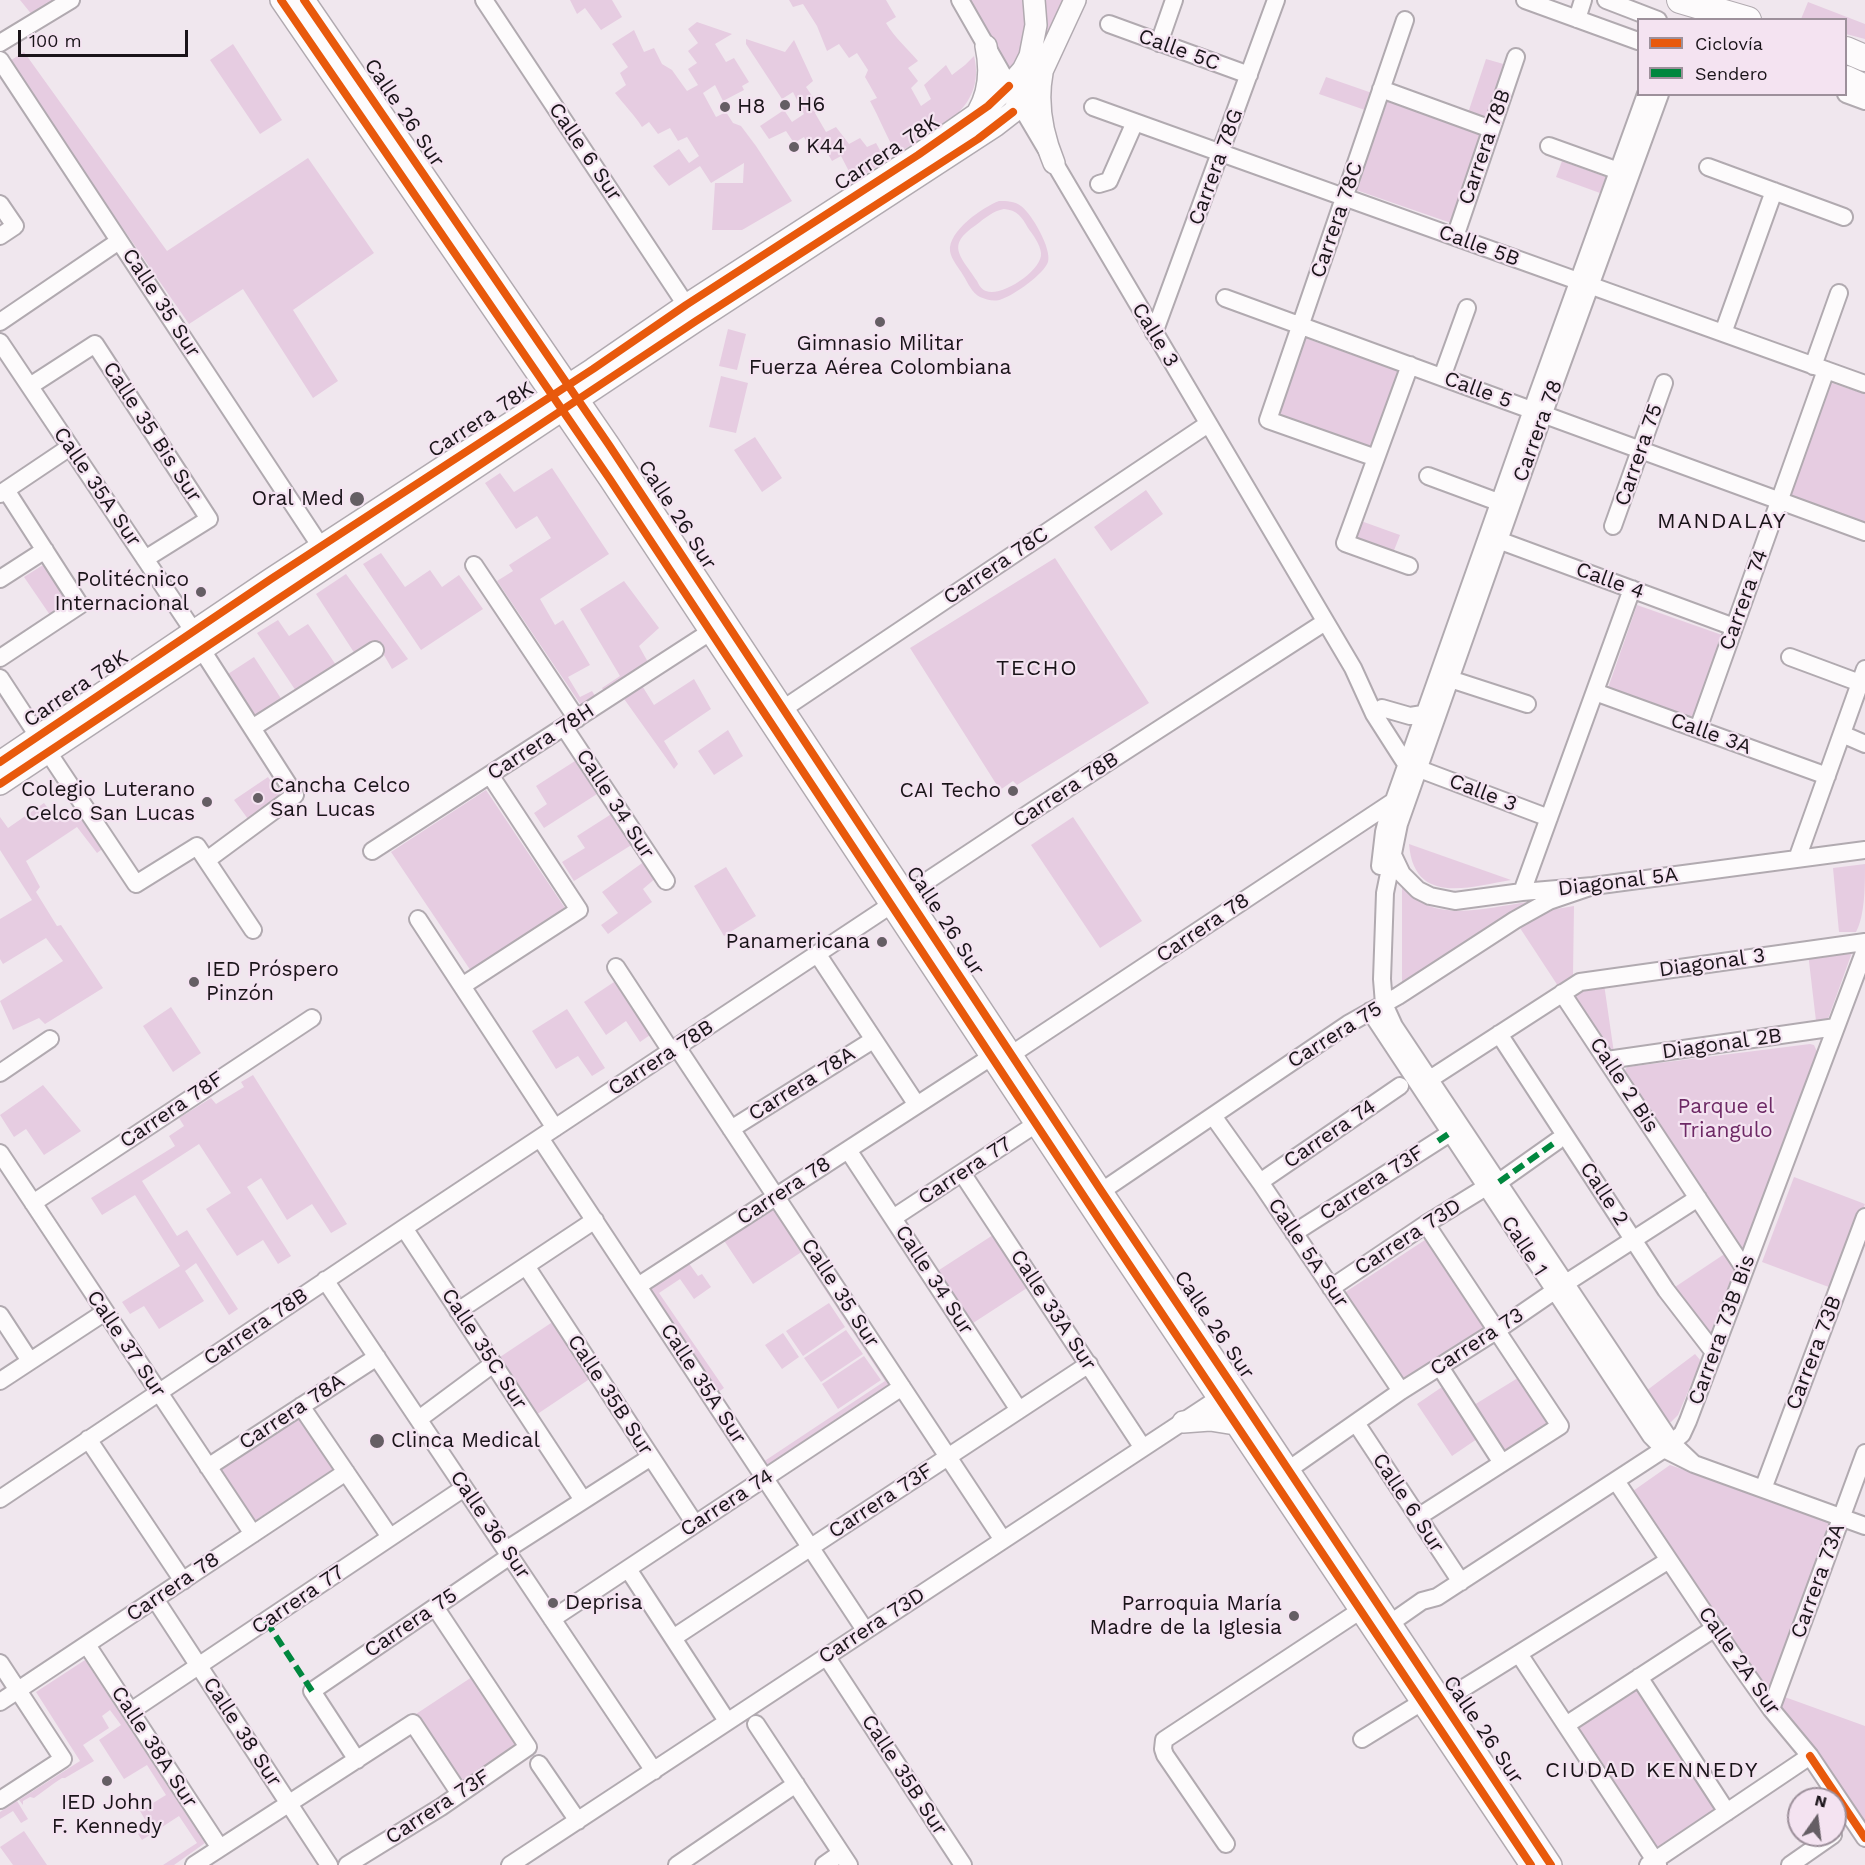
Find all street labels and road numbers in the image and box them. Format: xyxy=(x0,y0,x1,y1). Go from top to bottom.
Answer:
street label: Calle 5C xyxy=(1135,24,1223,76)
street label: Calle 26 Sur xyxy=(358,54,450,172)
street label: Carrera 78B xyxy=(1453,86,1517,208)
street label: Calle 6 Sur xyxy=(543,98,627,206)
street label: Carrera 78G xyxy=(1183,105,1249,229)
street label: Carrera 78K xyxy=(830,110,944,196)
street label: Carrera 78C xyxy=(1305,159,1369,281)
street label: Calle 5B xyxy=(1435,220,1523,272)
street label: Calle 35 Sur xyxy=(116,244,206,362)
street label: Calle 3 xyxy=(1126,298,1184,372)
street label: Calle 35 Bis Sur xyxy=(97,357,207,507)
street label: Calle 5 xyxy=(1440,366,1516,414)
street label: Carrera 78 xyxy=(1508,376,1568,486)
street label: Carrera 78K xyxy=(424,377,538,463)
street label: Carrera 75 xyxy=(1610,401,1668,509)
street label: Calle 35A Sur xyxy=(48,422,146,552)
street label: Calle 26 Sur xyxy=(632,456,722,574)
street label: Carrera 78C xyxy=(939,522,1053,610)
street label: Carrera 74 xyxy=(1714,546,1774,654)
street label: Calle 4 xyxy=(1572,557,1648,605)
street label: Carrera 78K xyxy=(19,645,133,733)
street label: Carrera 78H xyxy=(483,698,599,786)
street label: Calle 3A xyxy=(1667,708,1755,760)
street label: Calle 34 Sur xyxy=(570,744,660,864)
street label: Carrera 78B xyxy=(1009,747,1123,833)
street label: Calle 3 xyxy=(1445,769,1521,817)
street label: Calle 26 Sur xyxy=(900,862,990,980)
street label: Diagonal 5A xyxy=(1556,862,1680,902)
street label: Carrera 78 xyxy=(1152,888,1254,968)
street label: Diagonal 3 xyxy=(1657,943,1767,983)
street label: Carrera 75 xyxy=(1283,996,1387,1074)
street label: Carrera 78B xyxy=(604,1015,718,1101)
street label: Diagonal 2B xyxy=(1660,1023,1784,1065)
street label: Calle 2 Bis xyxy=(1584,1033,1664,1137)
street label: Carrera 78A xyxy=(744,1041,860,1127)
street label: Carrera 78F xyxy=(115,1066,229,1154)
street label: Carrera 74 xyxy=(1279,1094,1381,1174)
street label: Carrera 77 xyxy=(914,1132,1016,1210)
street label: Carrera 73F xyxy=(1315,1140,1429,1226)
street label: Carrera 78 xyxy=(732,1151,836,1231)
street label: Calle 2 xyxy=(1574,1158,1634,1230)
street label: Calle 5A Sur xyxy=(1262,1193,1354,1313)
street label: Carrera 73D xyxy=(1350,1193,1466,1281)
street label: Calle 1 xyxy=(1495,1211,1553,1281)
street label: Calle 34 Sur xyxy=(889,1220,979,1340)
street label: Calle 35 Sur xyxy=(795,1234,885,1352)
street label: Calle 33A Sur xyxy=(1005,1245,1101,1375)
street label: Carrera 73B Bis xyxy=(1683,1252,1761,1408)
street label: Calle 26 Sur xyxy=(1168,1266,1260,1384)
street label: Carrera 78B xyxy=(199,1283,313,1371)
street label: Calle 35C Sur xyxy=(435,1284,533,1414)
street label: Calle 37 Sur xyxy=(81,1286,171,1402)
street label: Carrera 73B xyxy=(1781,1292,1847,1414)
street label: Carrera 73 xyxy=(1425,1302,1529,1382)
street label: Calle 35A Sur xyxy=(655,1319,751,1449)
street label: Calle 35B Sur xyxy=(562,1330,658,1460)
street label: Carrera 78A xyxy=(235,1369,349,1455)
street label: Calle 6 Sur xyxy=(1367,1449,1449,1557)
street label: Carrera 73F xyxy=(824,1458,938,1544)
street label: Carrera 74 xyxy=(676,1464,778,1542)
street label: Calle 36 Sur xyxy=(444,1466,536,1584)
street label: Carrera 73A xyxy=(1786,1520,1850,1642)
street label: Carrera 78 xyxy=(122,1547,224,1627)
street label: Carrera 77 xyxy=(247,1560,349,1640)
street label: Carrera 73D xyxy=(814,1582,930,1670)
street label: Carrera 75 xyxy=(360,1583,462,1663)
street label: Calle 2A Sur xyxy=(1692,1602,1786,1720)
street label: Calle 26 Sur xyxy=(1437,1671,1529,1789)
street label: Calle 38 Sur xyxy=(197,1672,287,1792)
street label: Calle 38A Sur xyxy=(105,1682,203,1812)
street label: Calle 35B Sur xyxy=(856,1710,952,1840)
street label: Carrera 73F xyxy=(381,1764,495,1850)

